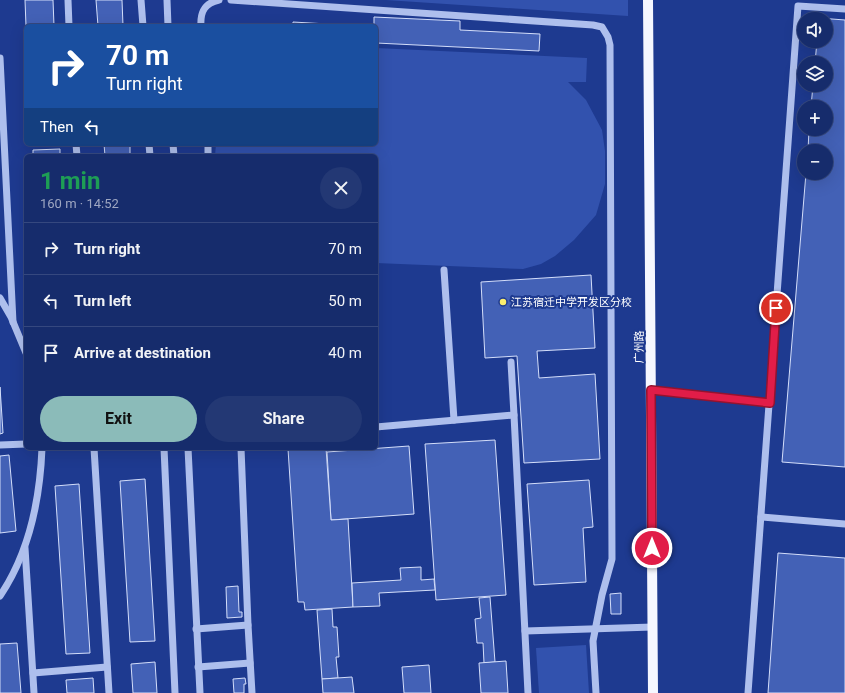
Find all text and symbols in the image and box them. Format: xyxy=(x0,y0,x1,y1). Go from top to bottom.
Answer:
map controls xyxy=(797,12,833,180)
button: sound xyxy=(797,12,833,48)
text: 70 m xyxy=(106,39,169,72)
icon: right xyxy=(40,40,92,92)
button: layers xyxy=(797,56,833,92)
text: Turn right xyxy=(106,73,183,94)
button: + xyxy=(797,100,833,136)
icon: left xyxy=(81,116,103,138)
text: Then xyxy=(40,118,73,136)
button: − xyxy=(797,144,833,180)
text: 1 min xyxy=(40,167,100,195)
button: close xyxy=(320,167,362,209)
text: 160 m · 14:52 xyxy=(40,196,119,211)
icon: right xyxy=(40,238,62,260)
text: Turn right xyxy=(74,240,140,258)
text: 70 m xyxy=(328,240,362,258)
icon: left xyxy=(40,290,62,312)
pin xyxy=(759,291,793,325)
text: Turn left xyxy=(74,292,131,310)
text: 50 m xyxy=(328,292,362,310)
place label: 江苏宿迁中学开发区分校 xyxy=(511,296,632,309)
marker: 江苏宿迁中学开发区分校 xyxy=(498,297,508,307)
icon: arrive xyxy=(765,297,787,319)
street label: 广州路 xyxy=(633,331,646,364)
icon: arrive xyxy=(40,342,62,364)
text: Arrive at destination xyxy=(74,344,211,362)
text: 40 m xyxy=(328,344,362,362)
button: Exit xyxy=(40,396,197,442)
button: Share xyxy=(205,396,362,442)
position arrow xyxy=(631,527,673,569)

